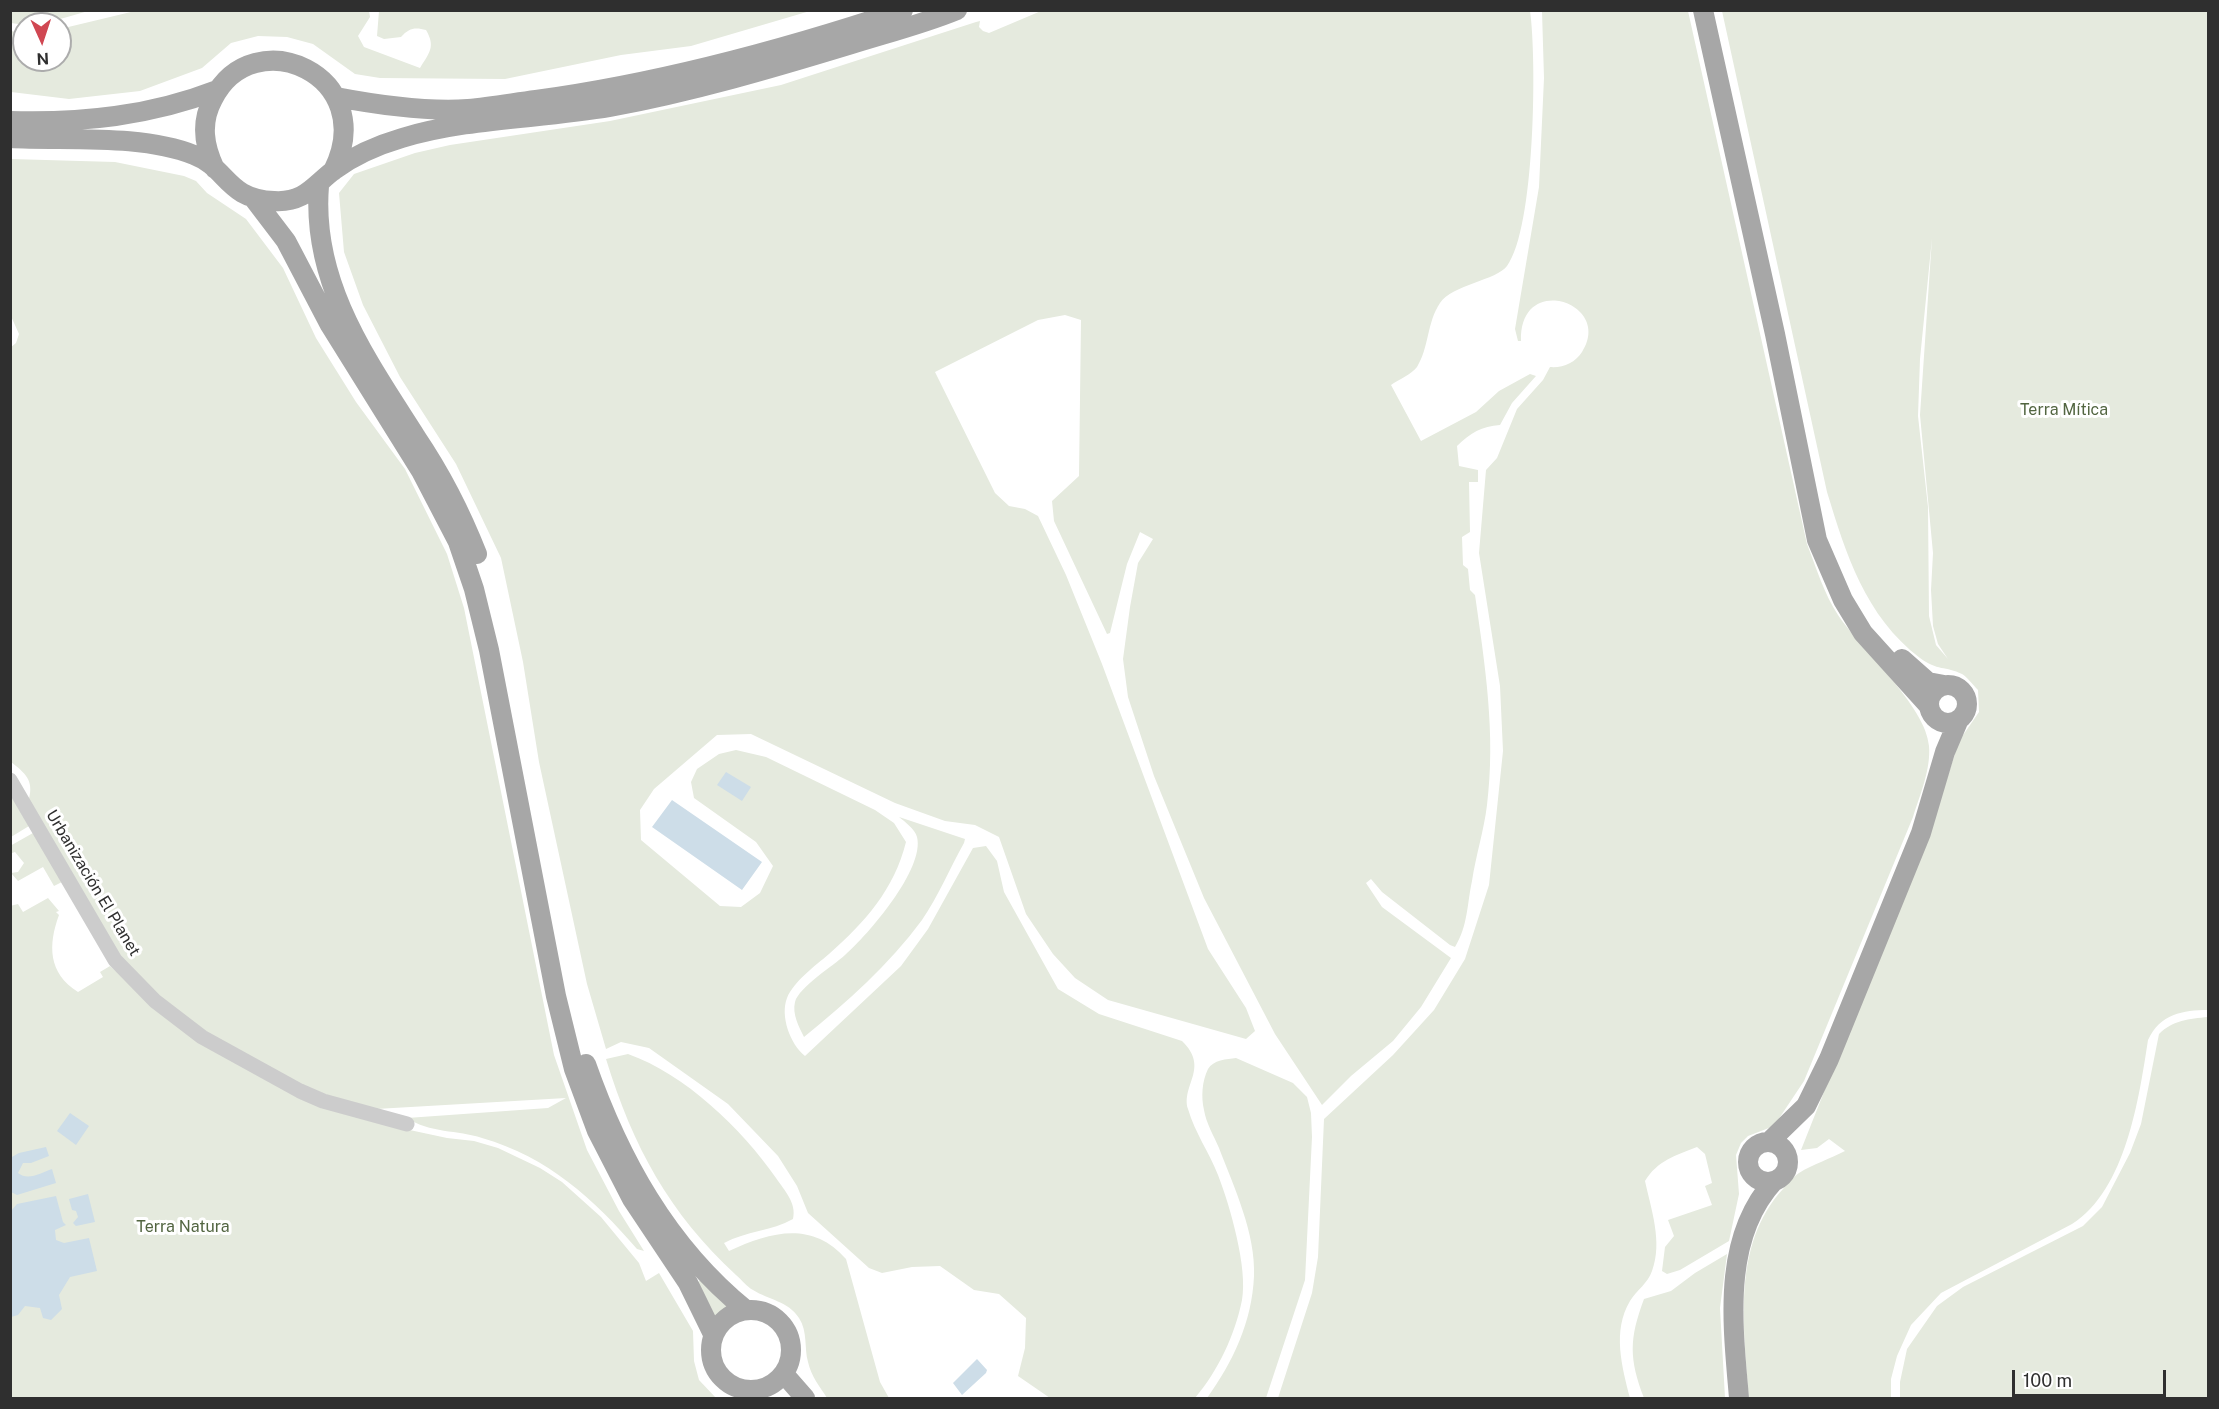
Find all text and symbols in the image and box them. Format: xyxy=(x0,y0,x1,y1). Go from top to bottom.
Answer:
north arrow xyxy=(12,12,72,72)
text: N xyxy=(36,49,50,68)
park label: Terra Mítica xyxy=(2020,400,2108,420)
street label: Urbanización El Planet xyxy=(42,807,144,959)
park label: Terra Natura xyxy=(136,1217,230,1237)
scale bar xyxy=(2015,1358,2170,1396)
text: 100 m xyxy=(2023,1370,2072,1391)

